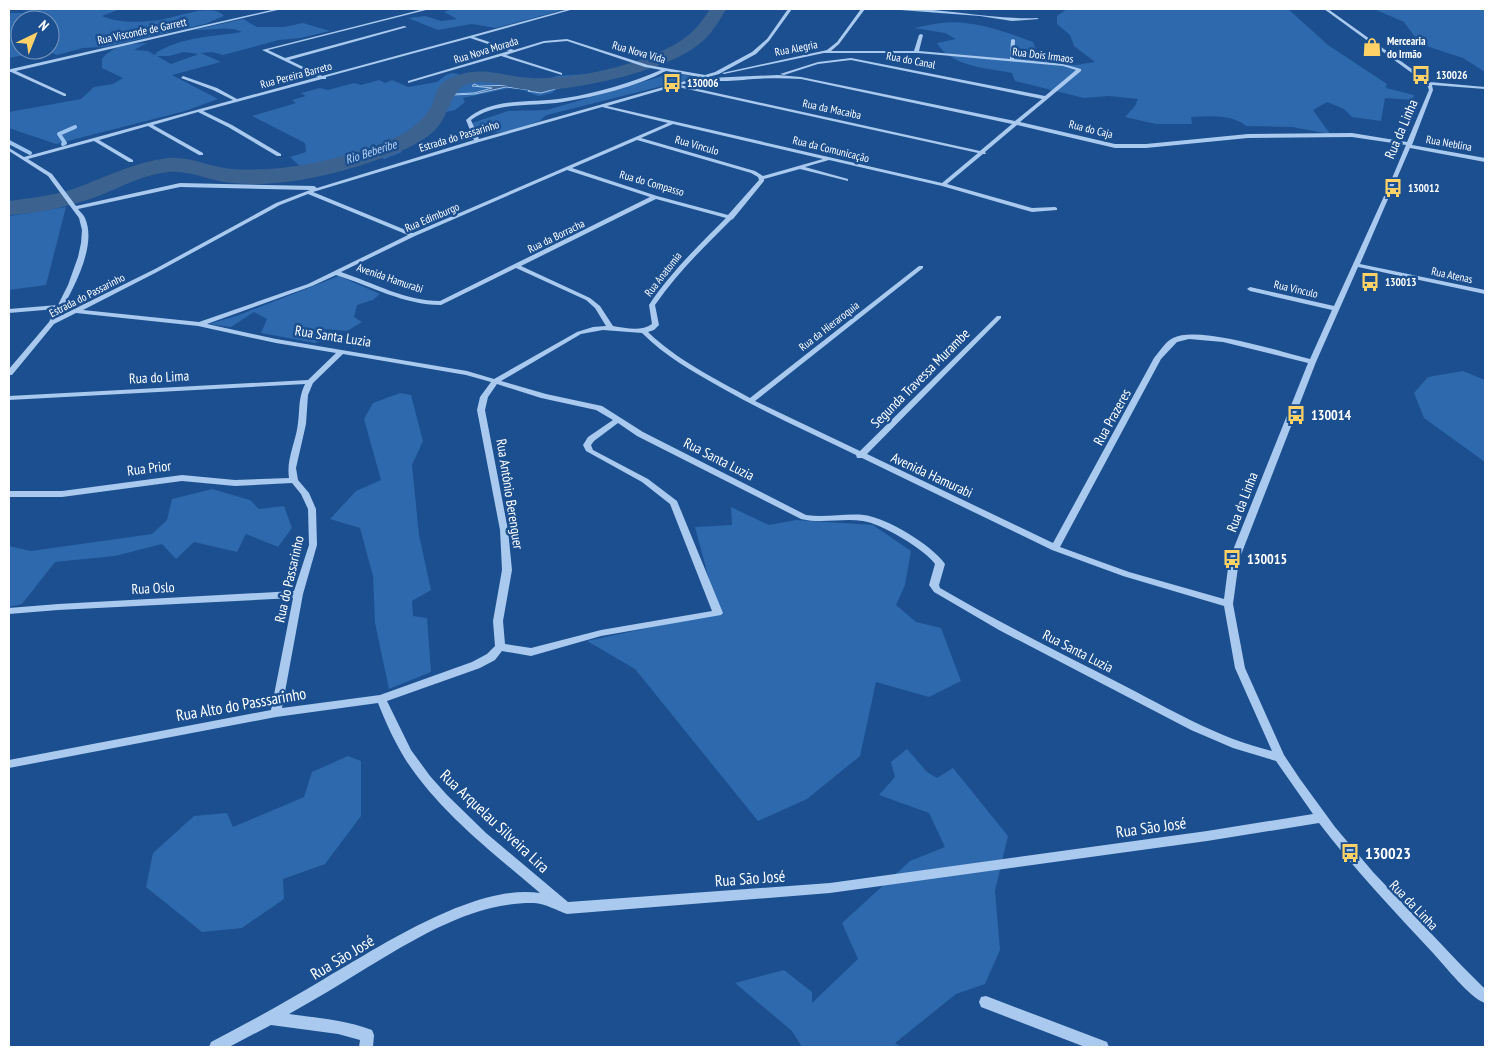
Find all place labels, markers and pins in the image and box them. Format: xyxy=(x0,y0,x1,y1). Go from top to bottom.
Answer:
place label: Mercearia do Irmão xyxy=(1387,34,1426,61)
shop icon: Mercearia do Irmão xyxy=(1361,36,1383,58)
bus stop icon: 130026 xyxy=(1410,64,1432,86)
place label: 130026 xyxy=(1436,68,1468,82)
bus stop icon: 130006 xyxy=(661,72,683,94)
place label: 130006 xyxy=(687,76,719,90)
bus stop icon: 130012 xyxy=(1382,177,1404,199)
place label: 130012 xyxy=(1408,181,1440,195)
bus stop icon: 130013 xyxy=(1359,271,1381,293)
place label: 130013 xyxy=(1385,275,1417,289)
bus stop icon: 130014 xyxy=(1285,404,1307,426)
place label: 130014 xyxy=(1311,406,1351,424)
bus stop icon: 130015 xyxy=(1221,548,1243,570)
place label: 130015 xyxy=(1247,550,1287,568)
bus stop icon: 130023 xyxy=(1339,842,1361,864)
place label: 130023 xyxy=(1365,843,1411,863)

